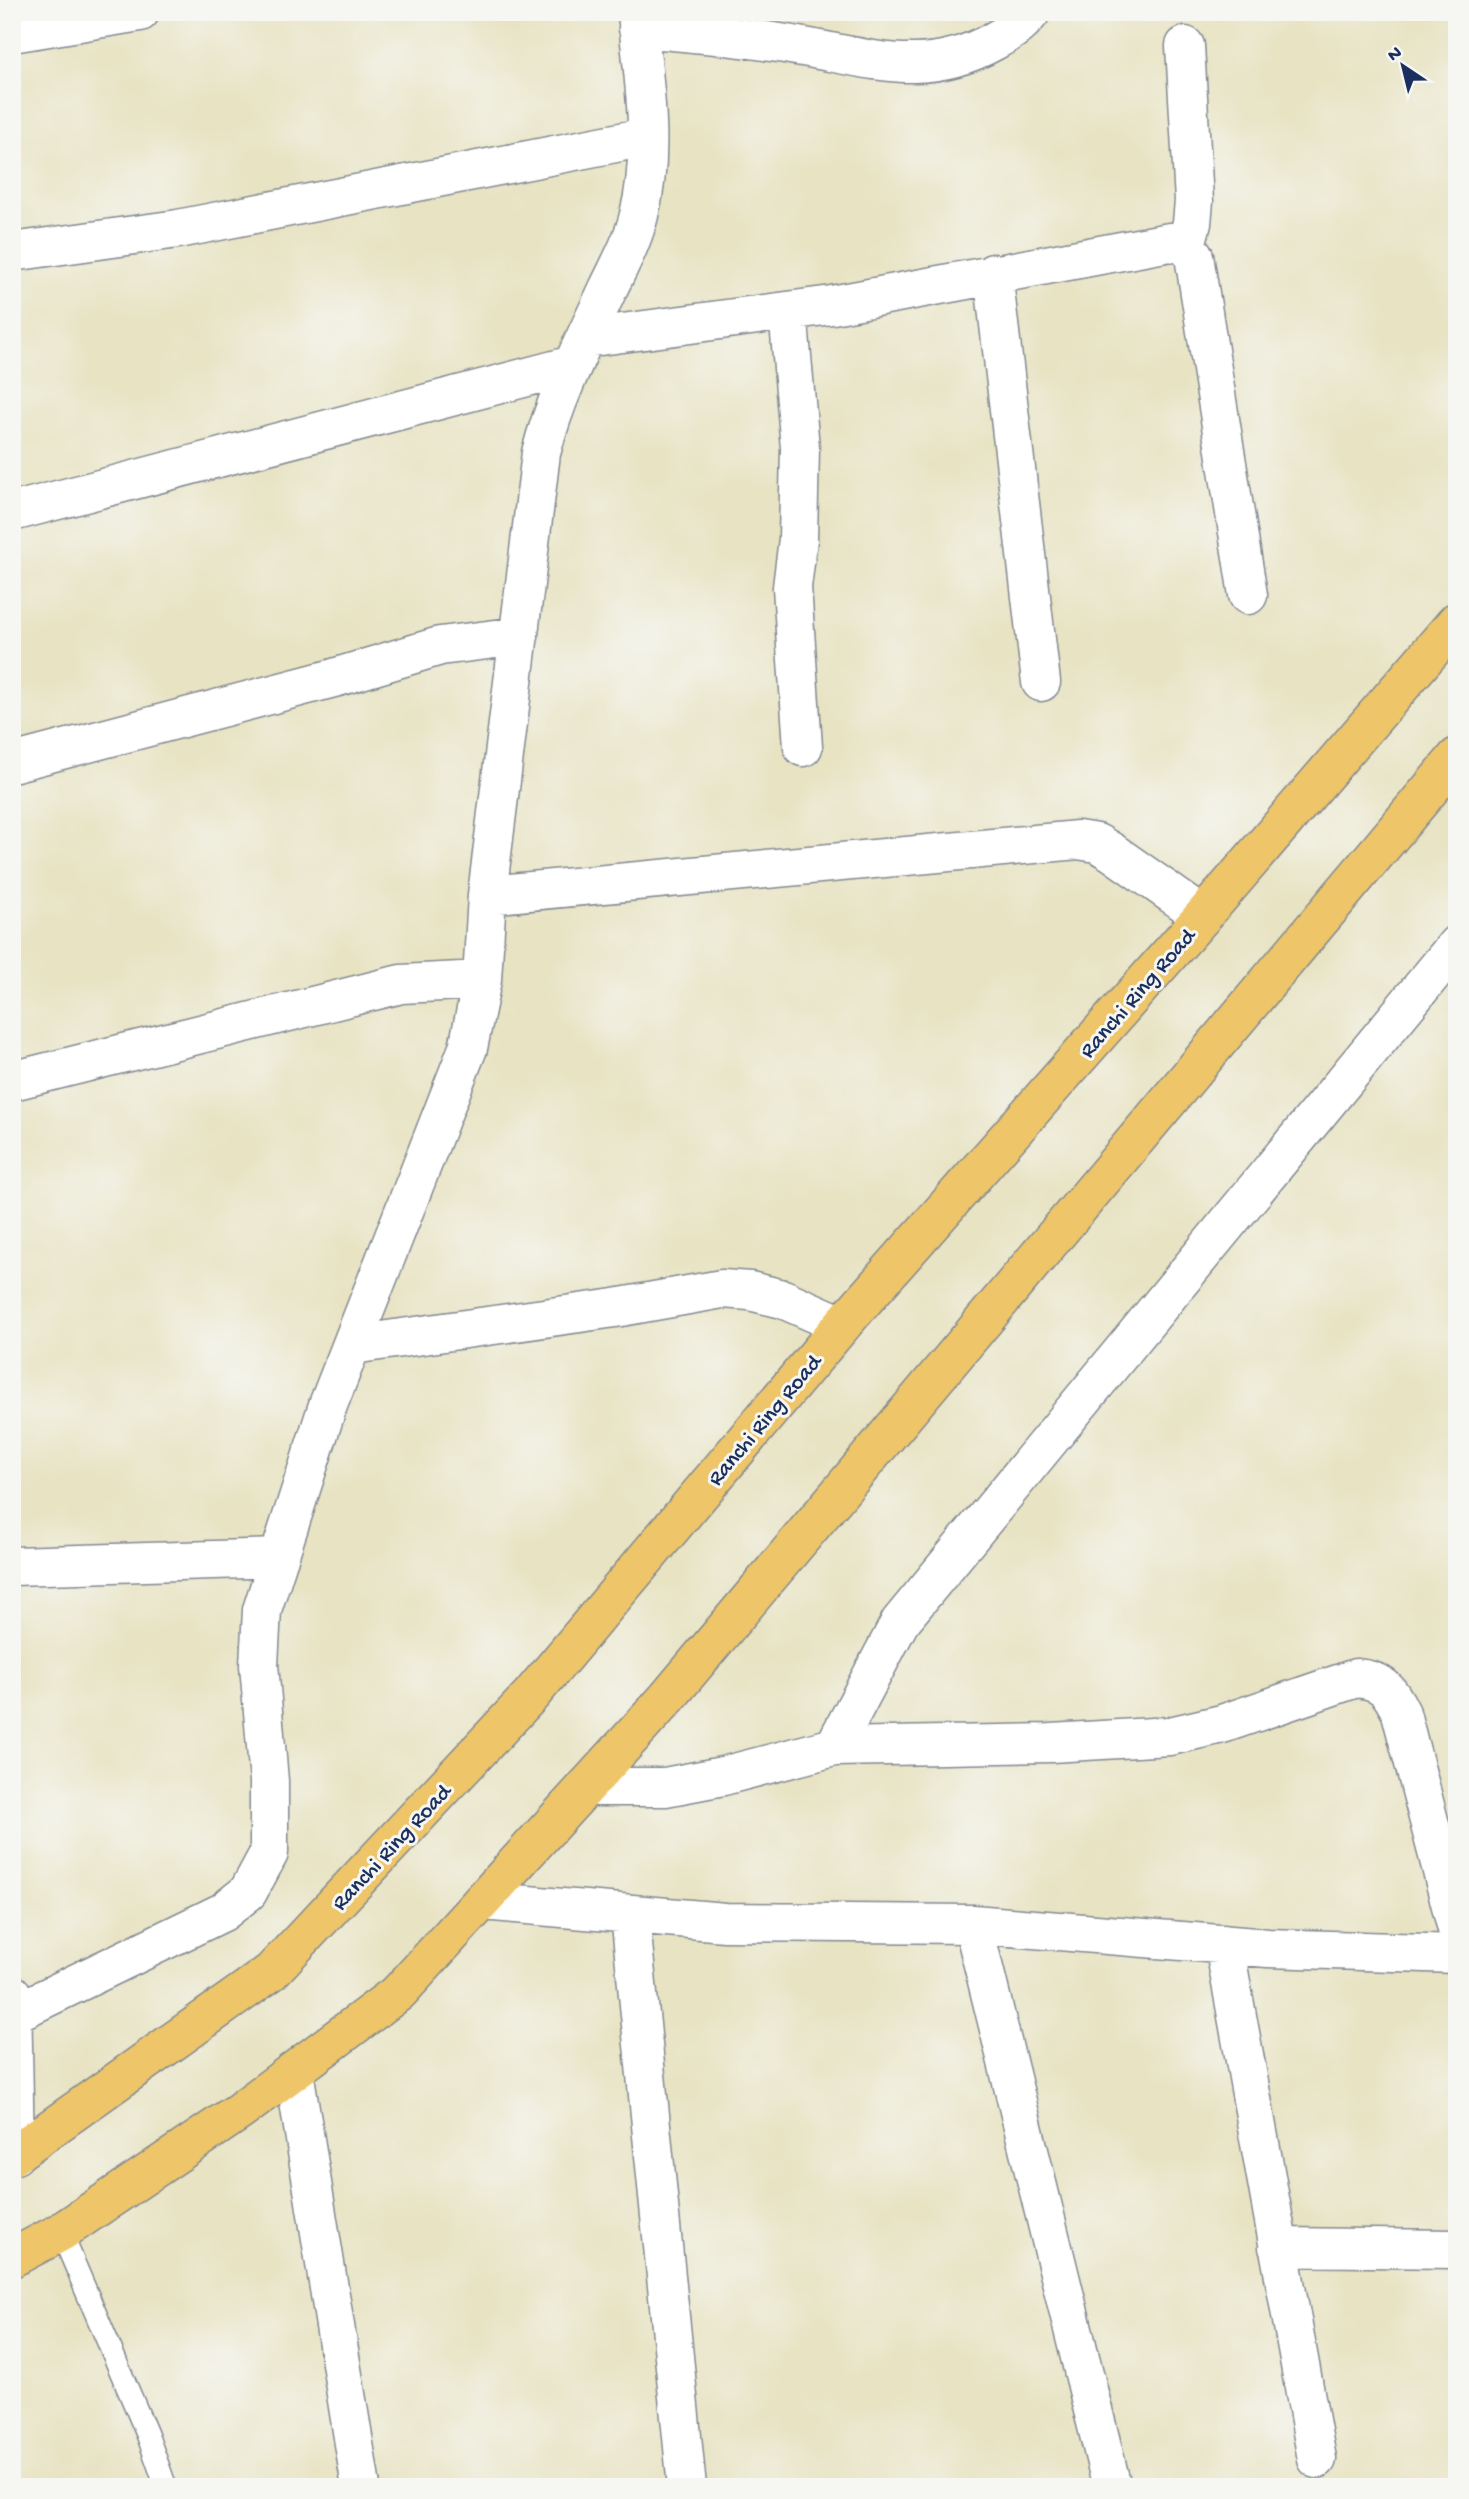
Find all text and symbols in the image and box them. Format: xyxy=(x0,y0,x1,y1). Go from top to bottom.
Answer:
north arrow xyxy=(1368,32,1438,102)
text: N xyxy=(1384,42,1407,68)
street label: Ranchi Ring Road xyxy=(1075,923,1203,1065)
street label: Ranchi Ring Road xyxy=(703,1349,829,1492)
street label: Ranchi Ring Road xyxy=(327,1778,459,1917)

